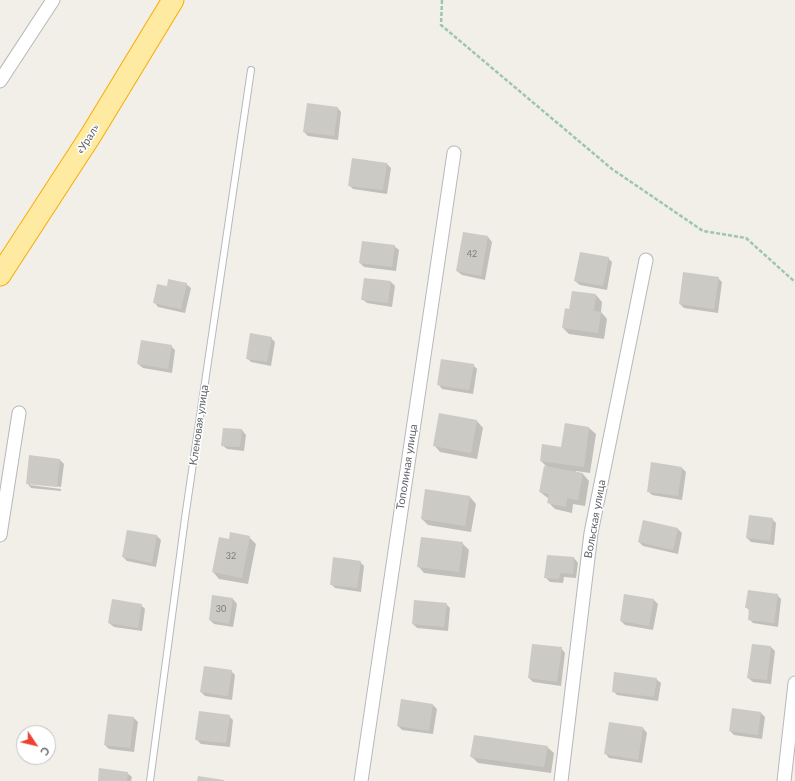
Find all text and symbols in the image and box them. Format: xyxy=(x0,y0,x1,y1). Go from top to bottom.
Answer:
street label: «Урал» xyxy=(74,121,102,157)
house number: 42 xyxy=(467,249,477,259)
street label: Кленовая улица xyxy=(187,384,211,466)
street label: Тополиная улица xyxy=(394,423,420,511)
street label: Вольская улица xyxy=(582,479,608,559)
house number: 32 xyxy=(226,551,236,561)
house number: 30 xyxy=(216,604,226,614)
north arrow xyxy=(16,725,56,765)
text: С xyxy=(38,745,53,758)

